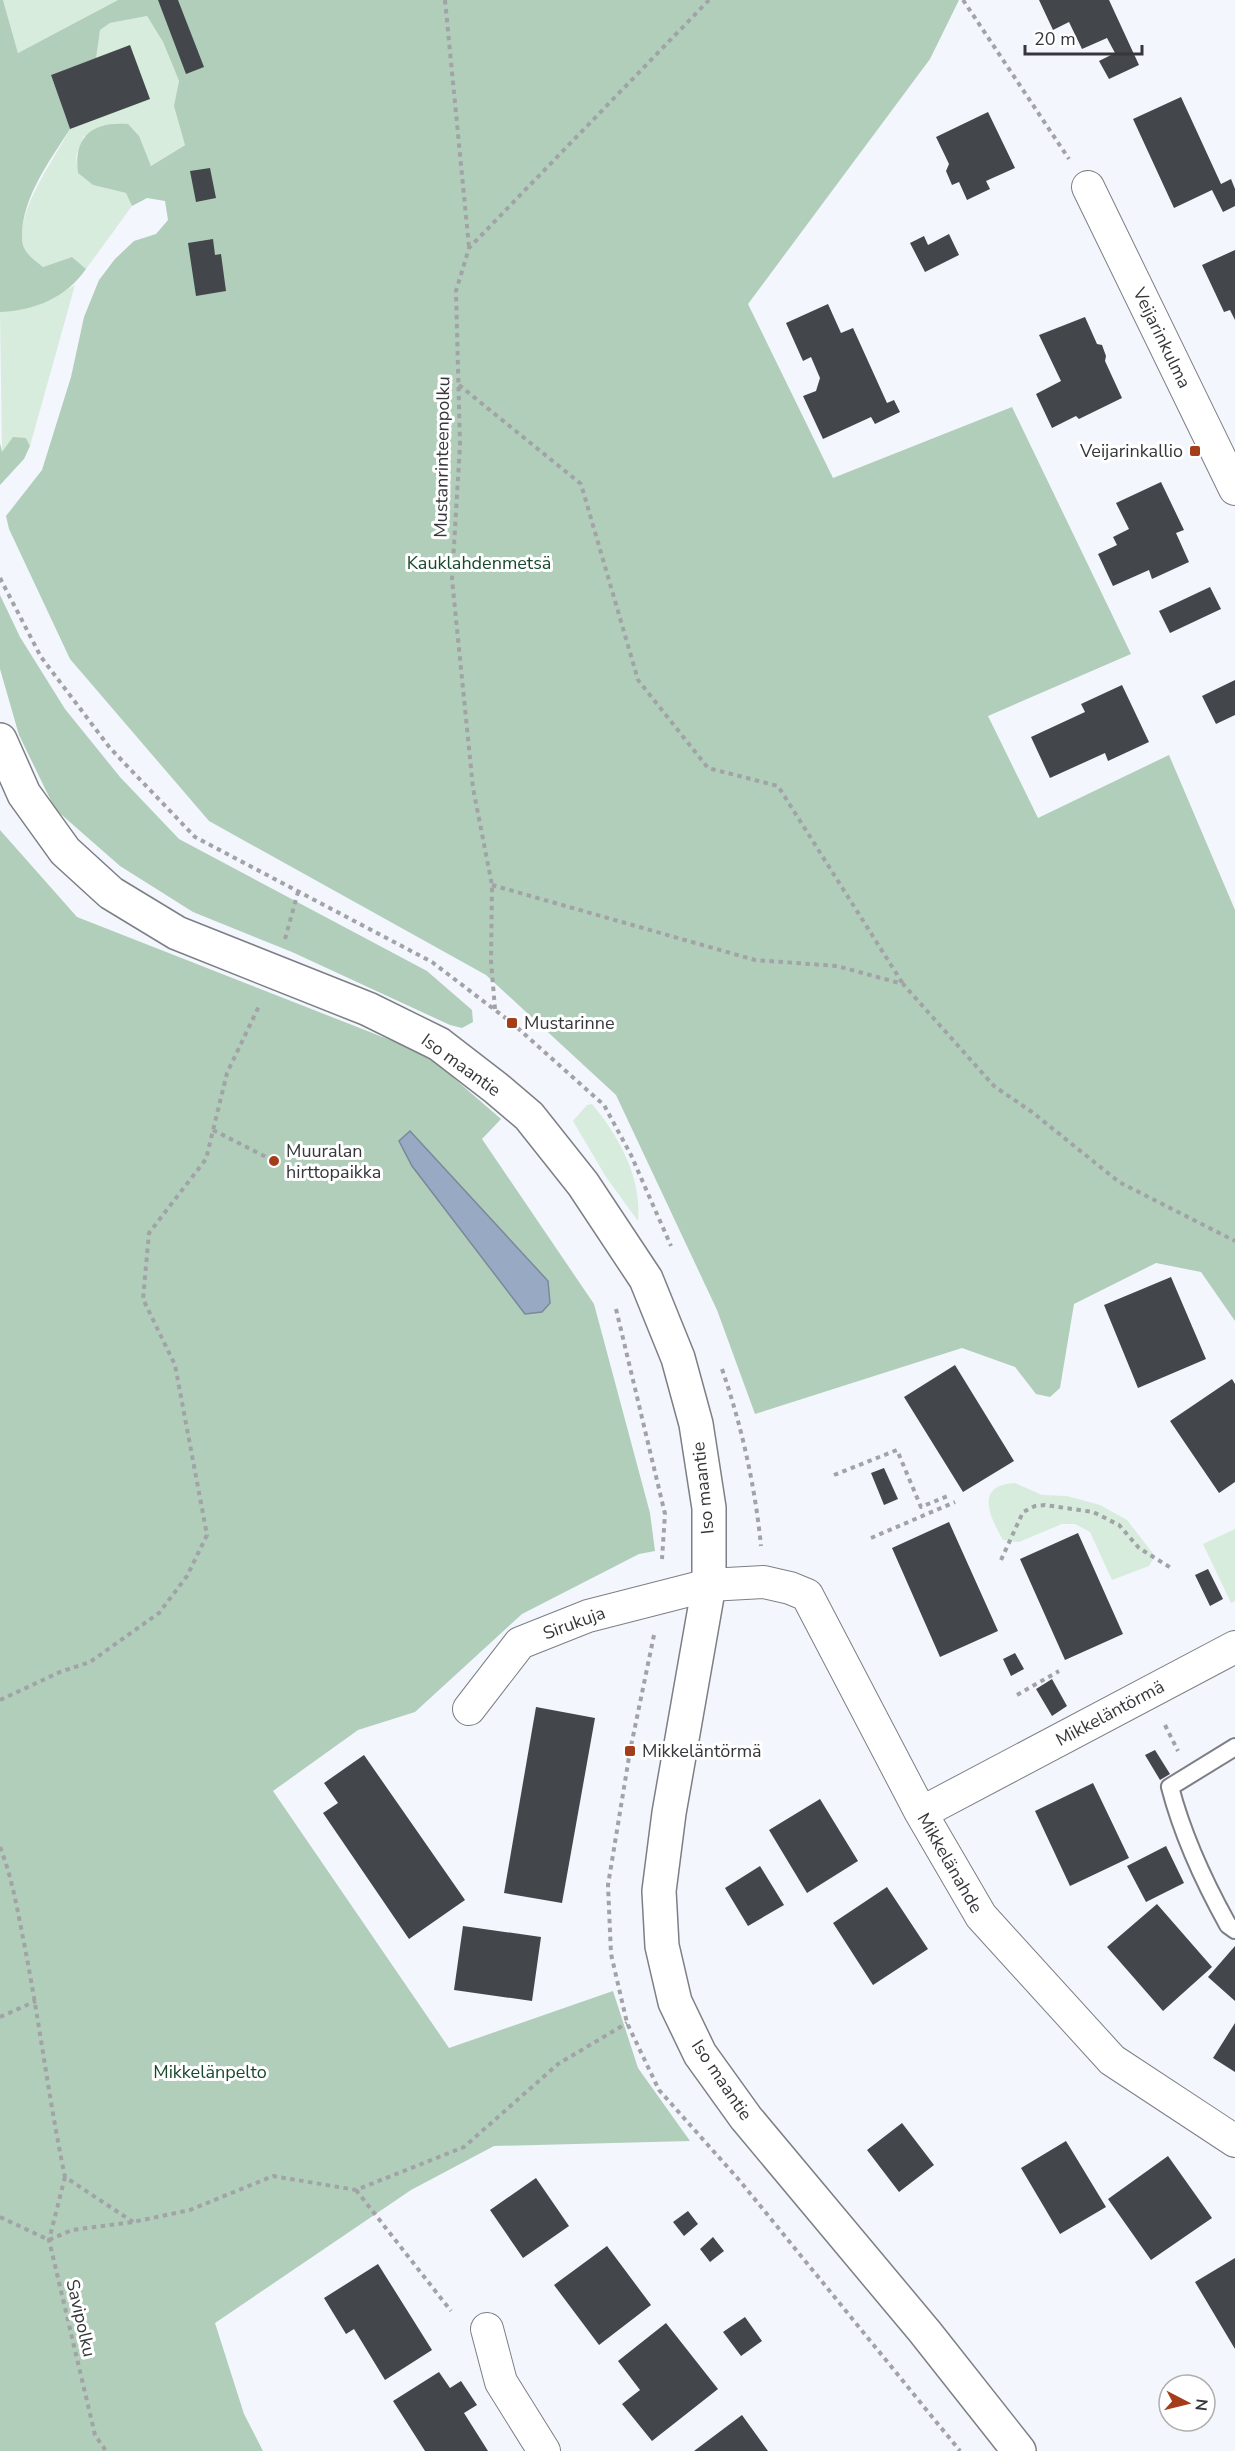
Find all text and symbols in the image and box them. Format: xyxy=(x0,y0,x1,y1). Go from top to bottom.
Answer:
scale bar xyxy=(1025,18,1142,56)
text: 20 m xyxy=(1034,27,1076,51)
street label: Veijarinkulma xyxy=(1127,283,1197,392)
street label: Mustanrinteenpolku xyxy=(429,376,455,538)
place label: Veijarinkallio xyxy=(1079,439,1183,463)
marker: Veijarinkallio xyxy=(1188,444,1202,458)
park label: Kauklahdenmetsä xyxy=(407,551,551,575)
place label: Mustarinne xyxy=(524,1011,615,1035)
marker: Mustarinne xyxy=(505,1016,519,1030)
street label: Iso maantie xyxy=(416,1028,506,1102)
place label: Muuralan hirttopaikka xyxy=(286,1139,381,1184)
marker: Muuralan hirttopaikka xyxy=(267,1154,281,1168)
street label: Iso maantie xyxy=(686,1441,720,1535)
street label: Sirukuja xyxy=(540,1601,608,1645)
street label: Mikkeläntörmä xyxy=(1052,1674,1168,1752)
place label: Mikkeläntörmä xyxy=(642,1739,762,1763)
marker: Mikkeläntörmä xyxy=(623,1744,637,1758)
street label: Mikkelänahde xyxy=(912,1809,988,1917)
street label: Iso maantie xyxy=(686,2035,758,2125)
park label: Mikkelänpelto xyxy=(153,2060,267,2084)
street label: Savipolku xyxy=(60,2277,102,2359)
north arrow xyxy=(1157,2373,1217,2433)
text: N xyxy=(1189,2397,1213,2412)

